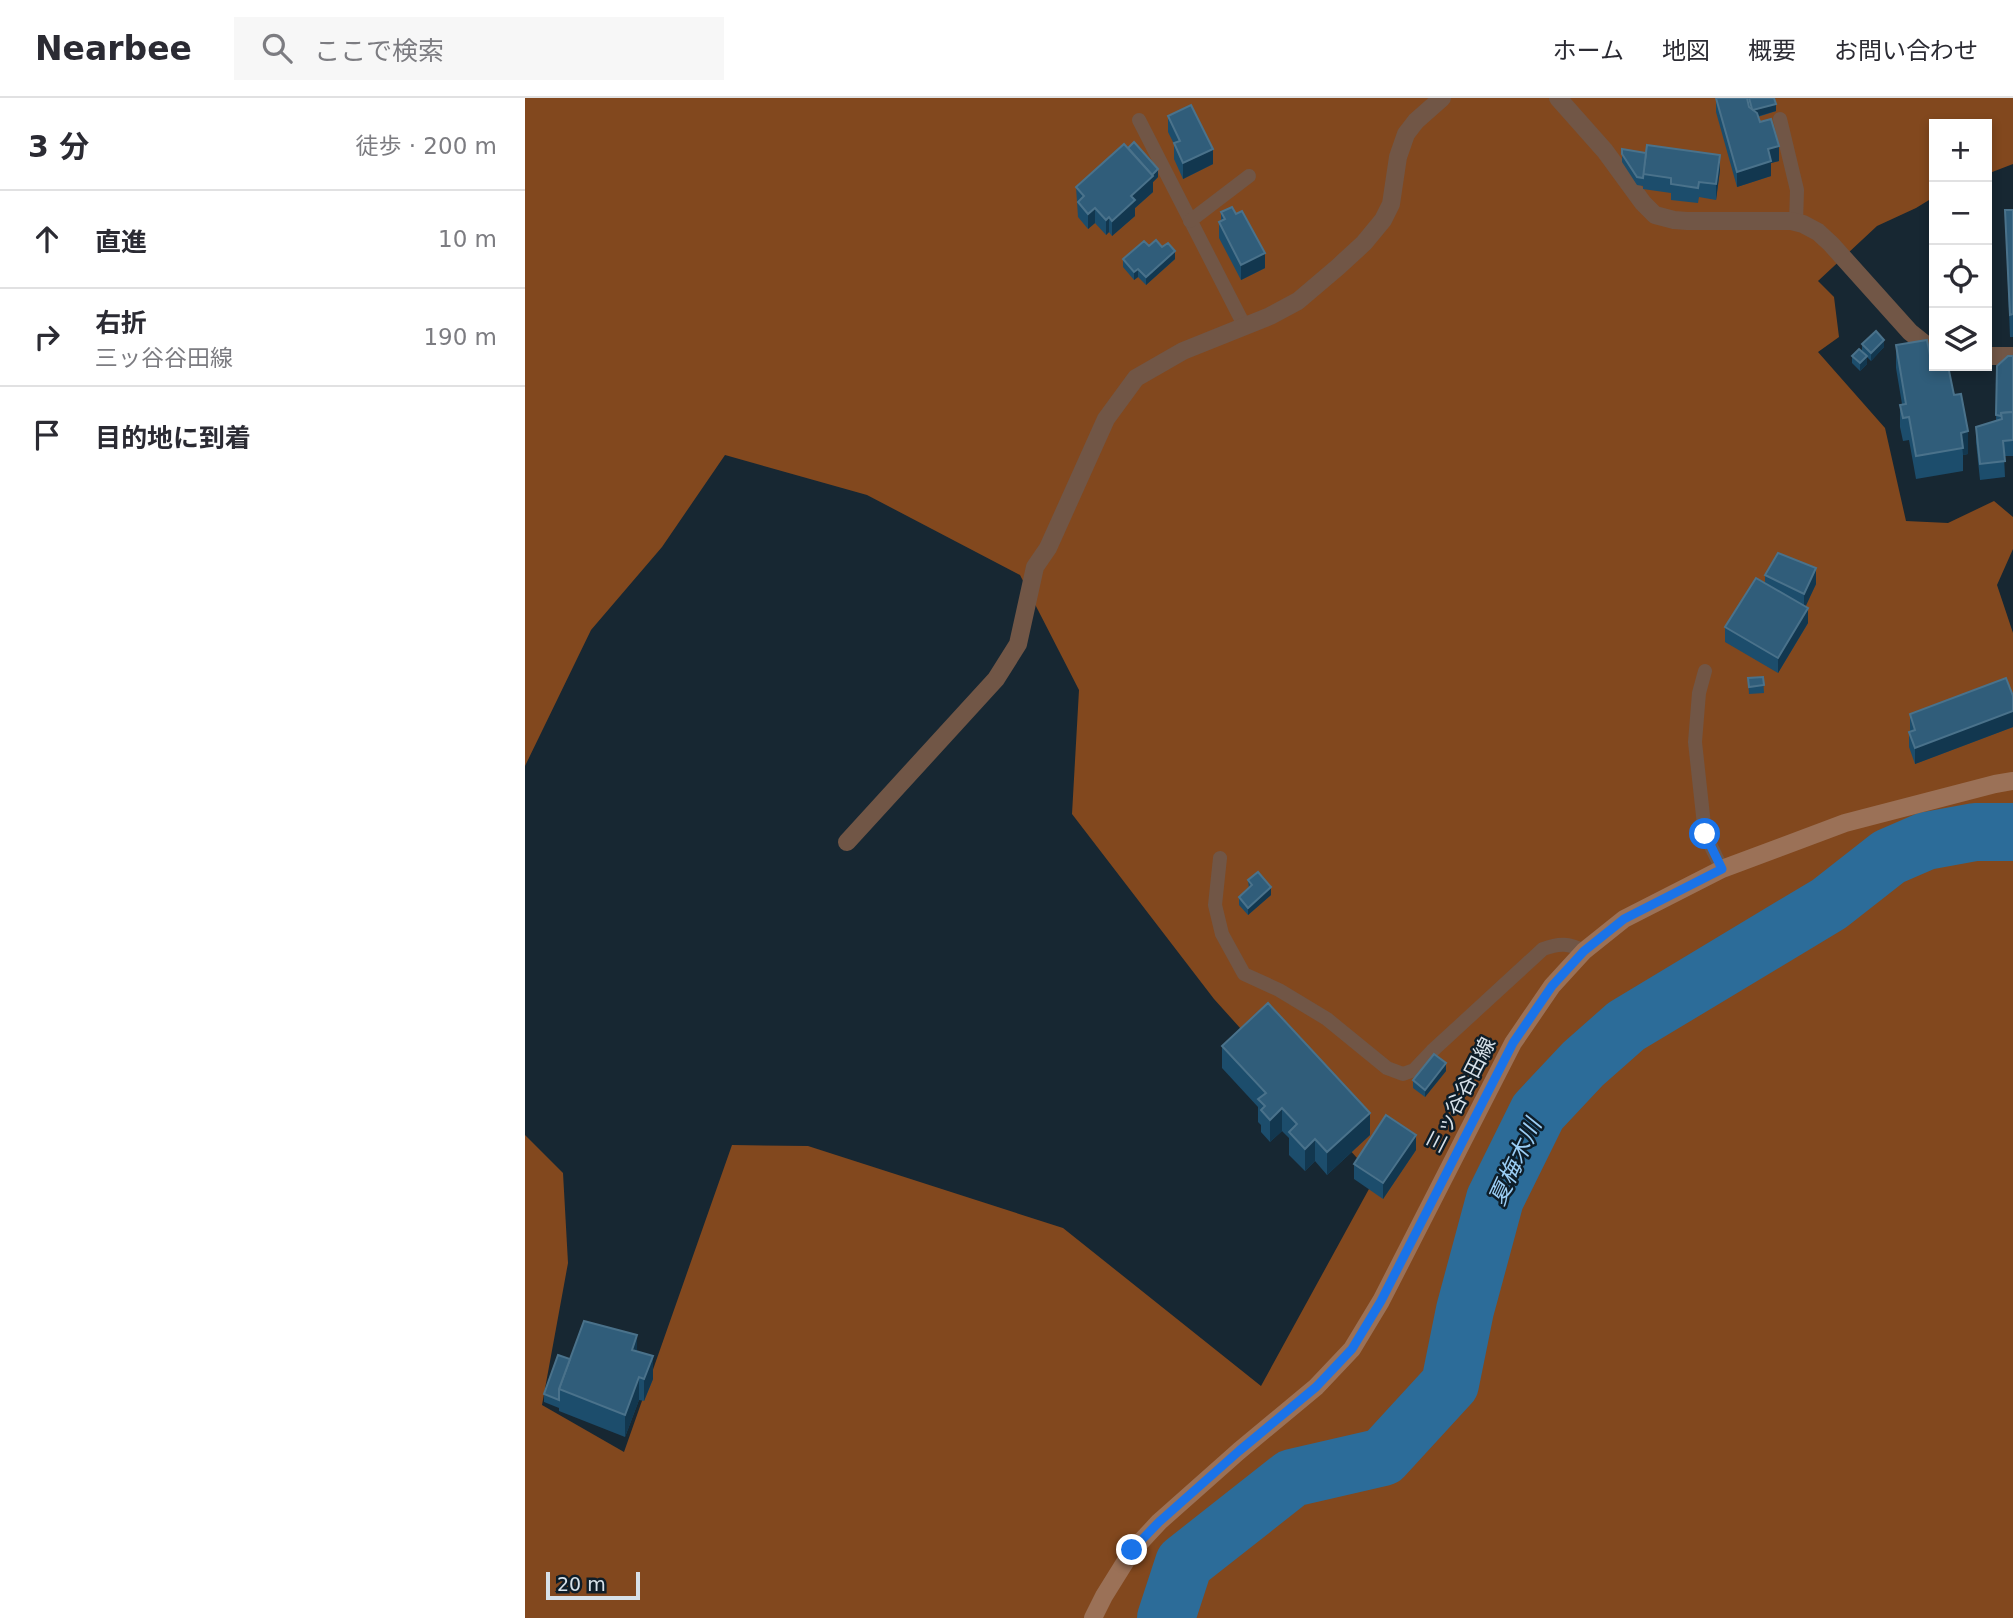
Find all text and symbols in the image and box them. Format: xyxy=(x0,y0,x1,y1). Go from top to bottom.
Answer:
search box xyxy=(234,17,724,80)
text: Nearbee xyxy=(35,29,192,68)
icon: search xyxy=(258,29,296,67)
text: ここで検索 xyxy=(314,36,444,66)
text: ホーム xyxy=(1553,37,1624,65)
text: 地図 xyxy=(1662,37,1710,65)
text: 概要 xyxy=(1748,37,1796,65)
text: お問い合わせ xyxy=(1834,37,1978,65)
map controls xyxy=(1929,119,1992,371)
button: + xyxy=(1929,119,1992,182)
text: 3 分 xyxy=(28,129,89,164)
text: 徒歩 · 200 m xyxy=(355,133,497,159)
button: − xyxy=(1929,182,1992,245)
icon: ahead xyxy=(28,220,66,258)
text: 10 m xyxy=(438,226,497,252)
text: 直進 xyxy=(95,227,147,257)
button: locate xyxy=(1929,245,1992,308)
text: 右折 xyxy=(95,308,147,338)
button: layers xyxy=(1929,308,1992,371)
icon: right xyxy=(28,318,66,356)
text: 190 m xyxy=(423,324,497,350)
text: 三ッ谷谷田線 xyxy=(95,345,233,371)
icon: arrive xyxy=(28,416,66,454)
text: 目的地に到着 xyxy=(95,423,251,453)
route start xyxy=(1689,818,1720,849)
street label: 三ッ谷谷田線 xyxy=(1422,1033,1500,1157)
water label: 夏梅木川 xyxy=(1484,1112,1547,1209)
route end xyxy=(1116,1534,1147,1565)
scale bar xyxy=(546,1569,641,1601)
text: 20 m xyxy=(557,1573,606,1595)

